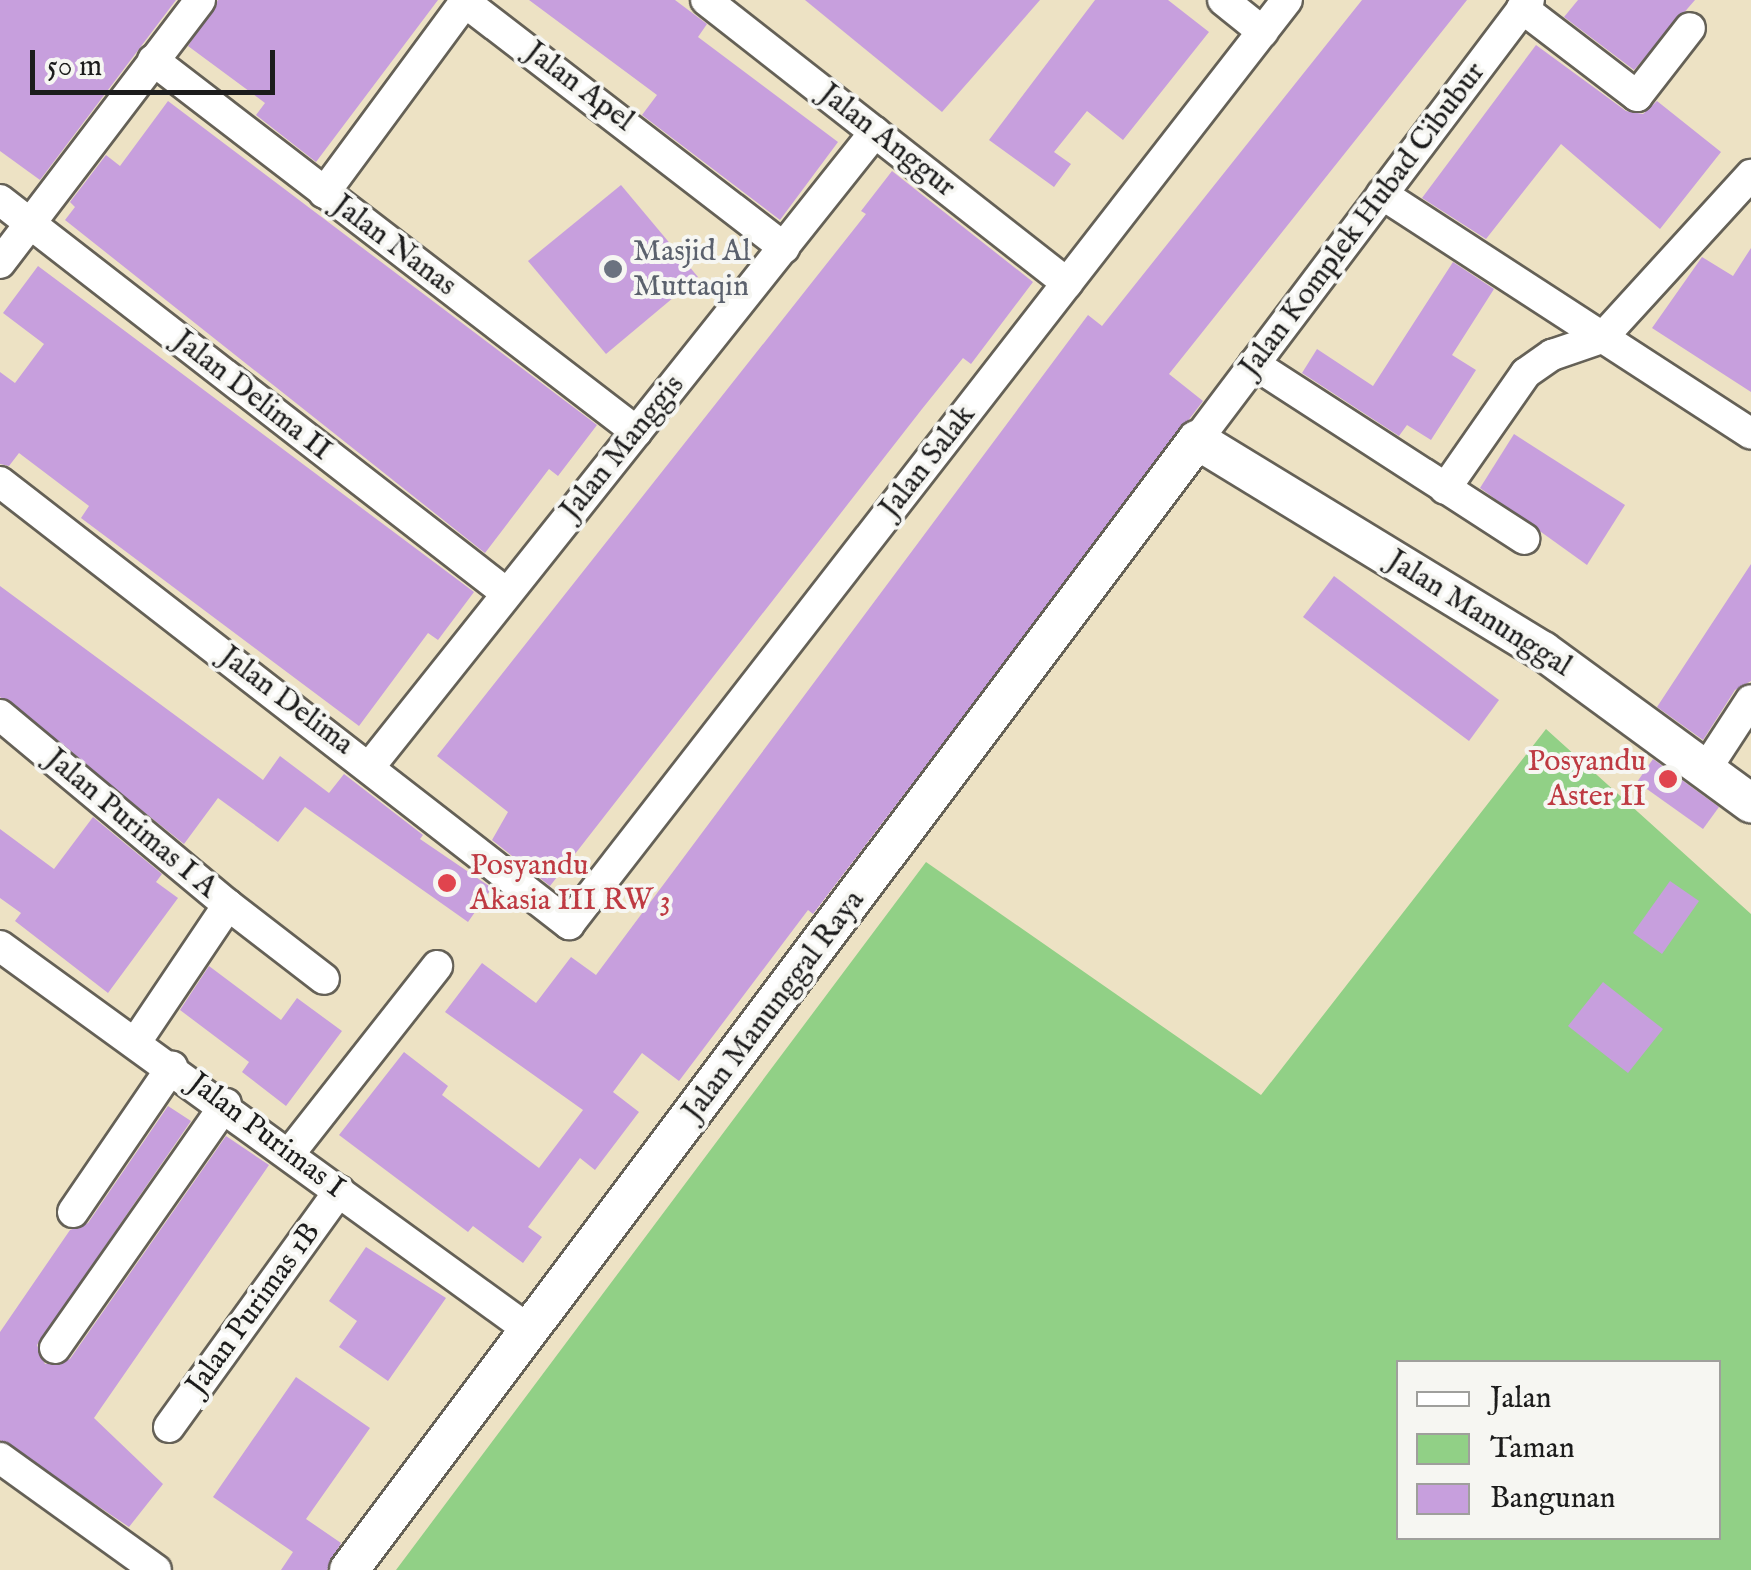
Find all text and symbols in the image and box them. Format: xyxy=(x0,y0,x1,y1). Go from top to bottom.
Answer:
scale bar xyxy=(35,30,280,92)
street label: Jalan Apel xyxy=(518,35,640,139)
text: 50 m xyxy=(47,48,102,86)
street label: Jalan Komplek Hubad Cibubur xyxy=(1233,55,1493,385)
street label: Jalan Anggur xyxy=(811,76,963,206)
street label: Jalan Nanas xyxy=(325,188,463,304)
place label: Masjid Al Muttaqin xyxy=(633,234,751,304)
marker: Masjid Al Muttaqin xyxy=(602,258,624,280)
street label: Jalan Delima II xyxy=(166,323,338,469)
street label: Jalan Manggis xyxy=(554,368,692,528)
street label: Jalan Salak xyxy=(873,398,983,526)
street label: Jalan Manunggal xyxy=(1380,543,1578,685)
street label: Jalan Delima xyxy=(212,639,360,763)
street label: Jalan Purimas I A xyxy=(38,742,224,906)
place label: Posyandu Aster II xyxy=(1528,744,1646,814)
marker: Posyandu Aster II xyxy=(1655,766,1681,792)
place label: Posyandu Akasia III RW 3 xyxy=(470,848,671,918)
marker: Posyandu Akasia III RW 3 xyxy=(434,870,460,896)
street label: Jalan Manunggal Raya xyxy=(675,883,873,1129)
street label: Jalan Purimas I xyxy=(181,1066,351,1206)
street label: Jalan Purimas 1B xyxy=(179,1216,329,1402)
legend xyxy=(1396,1360,1721,1540)
text: Jalan xyxy=(1490,1380,1552,1418)
text: Taman xyxy=(1490,1430,1575,1468)
text: Bangunan xyxy=(1490,1480,1616,1518)

